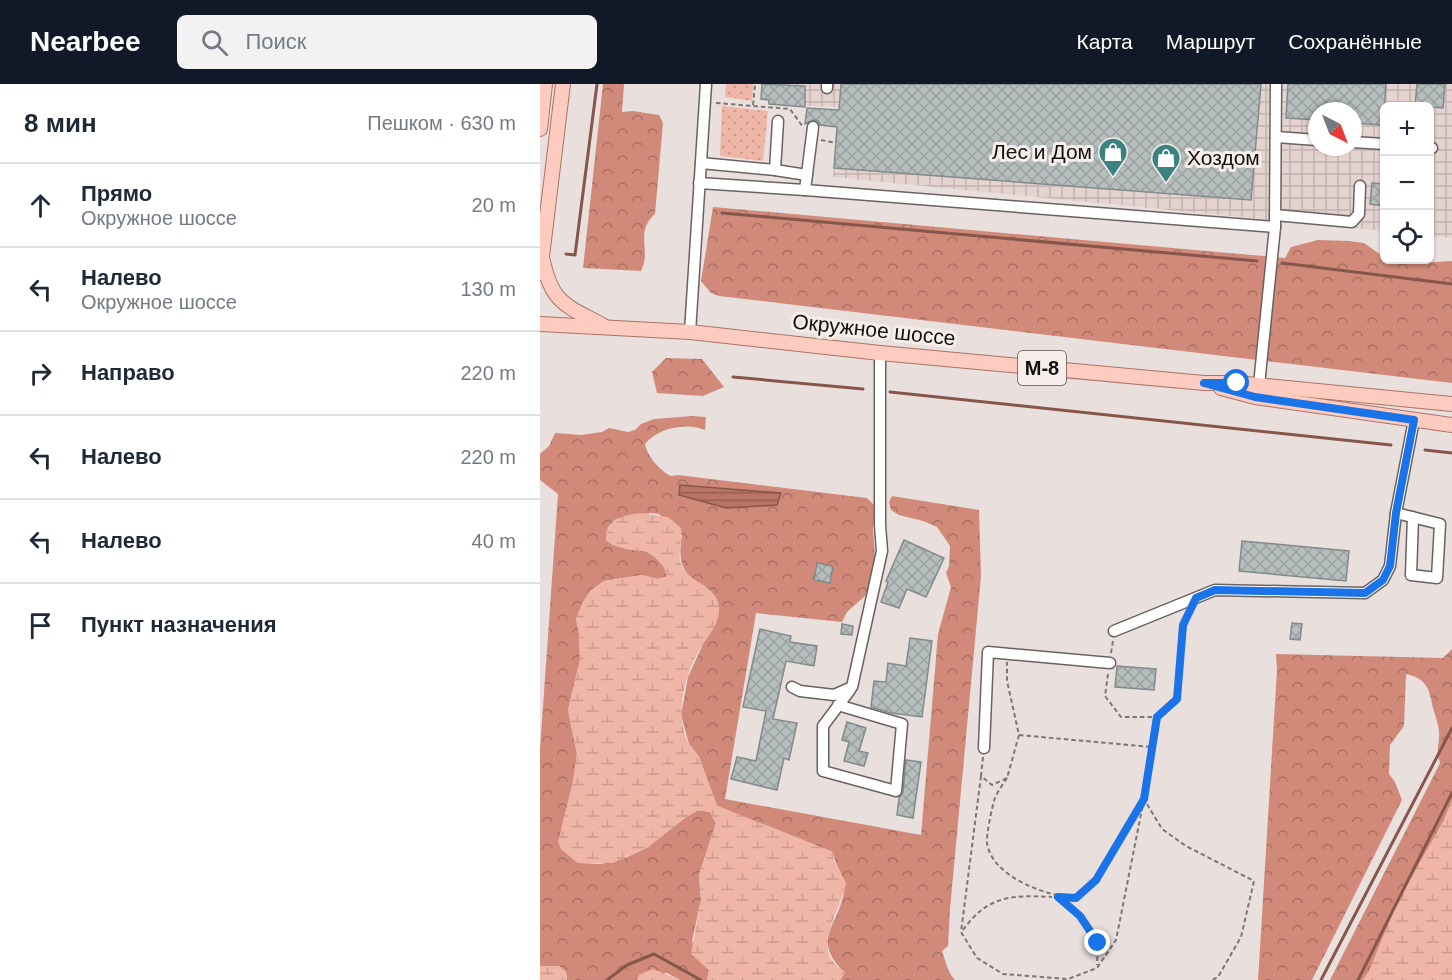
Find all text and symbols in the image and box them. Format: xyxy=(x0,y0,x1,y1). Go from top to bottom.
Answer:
search box xyxy=(177,15,597,69)
text: Nearbee xyxy=(30,26,141,57)
icon: search xyxy=(198,26,231,59)
text: Поиск xyxy=(246,29,306,54)
text: Карта xyxy=(1077,30,1133,53)
text: Маршрут xyxy=(1166,30,1255,53)
text: Сохранённые xyxy=(1288,30,1422,53)
north arrow xyxy=(1308,102,1362,156)
map controls xyxy=(1380,102,1434,264)
button: + xyxy=(1380,102,1434,156)
text: 8 мин xyxy=(24,108,97,138)
text: Пешком · 630 m xyxy=(367,112,516,134)
shop icon: Лес и Дом xyxy=(1097,136,1129,178)
place label: Лес и Дом xyxy=(992,140,1092,163)
shop icon: Хоздом xyxy=(1150,142,1182,184)
place label: Хоздом xyxy=(1187,146,1260,169)
button: − xyxy=(1380,156,1434,210)
text: Прямо xyxy=(81,181,152,206)
icon: ahead xyxy=(24,189,57,222)
text: 20 m xyxy=(472,194,516,216)
text: Окружное шоссе xyxy=(81,207,237,229)
button: locate xyxy=(1380,210,1434,264)
text: Налево xyxy=(81,265,162,290)
icon: left xyxy=(24,273,57,306)
text: 130 m xyxy=(460,278,516,300)
text: Окружное шоссе xyxy=(81,291,237,313)
street label: Окружное шоссе xyxy=(791,310,957,349)
road number: М-8 xyxy=(1018,351,1066,385)
icon: right xyxy=(24,357,57,390)
text: Направо xyxy=(81,360,175,385)
text: 220 m xyxy=(460,362,516,384)
route start xyxy=(1223,369,1249,395)
icon: left xyxy=(24,441,57,474)
text: Налево xyxy=(81,444,162,469)
text: 220 m xyxy=(460,446,516,468)
icon: left xyxy=(24,525,57,558)
text: Налево xyxy=(81,528,162,553)
text: 40 m xyxy=(472,530,516,552)
icon: arrive xyxy=(24,609,57,642)
text: Пункт назначения xyxy=(81,612,277,637)
route end xyxy=(1084,929,1110,955)

